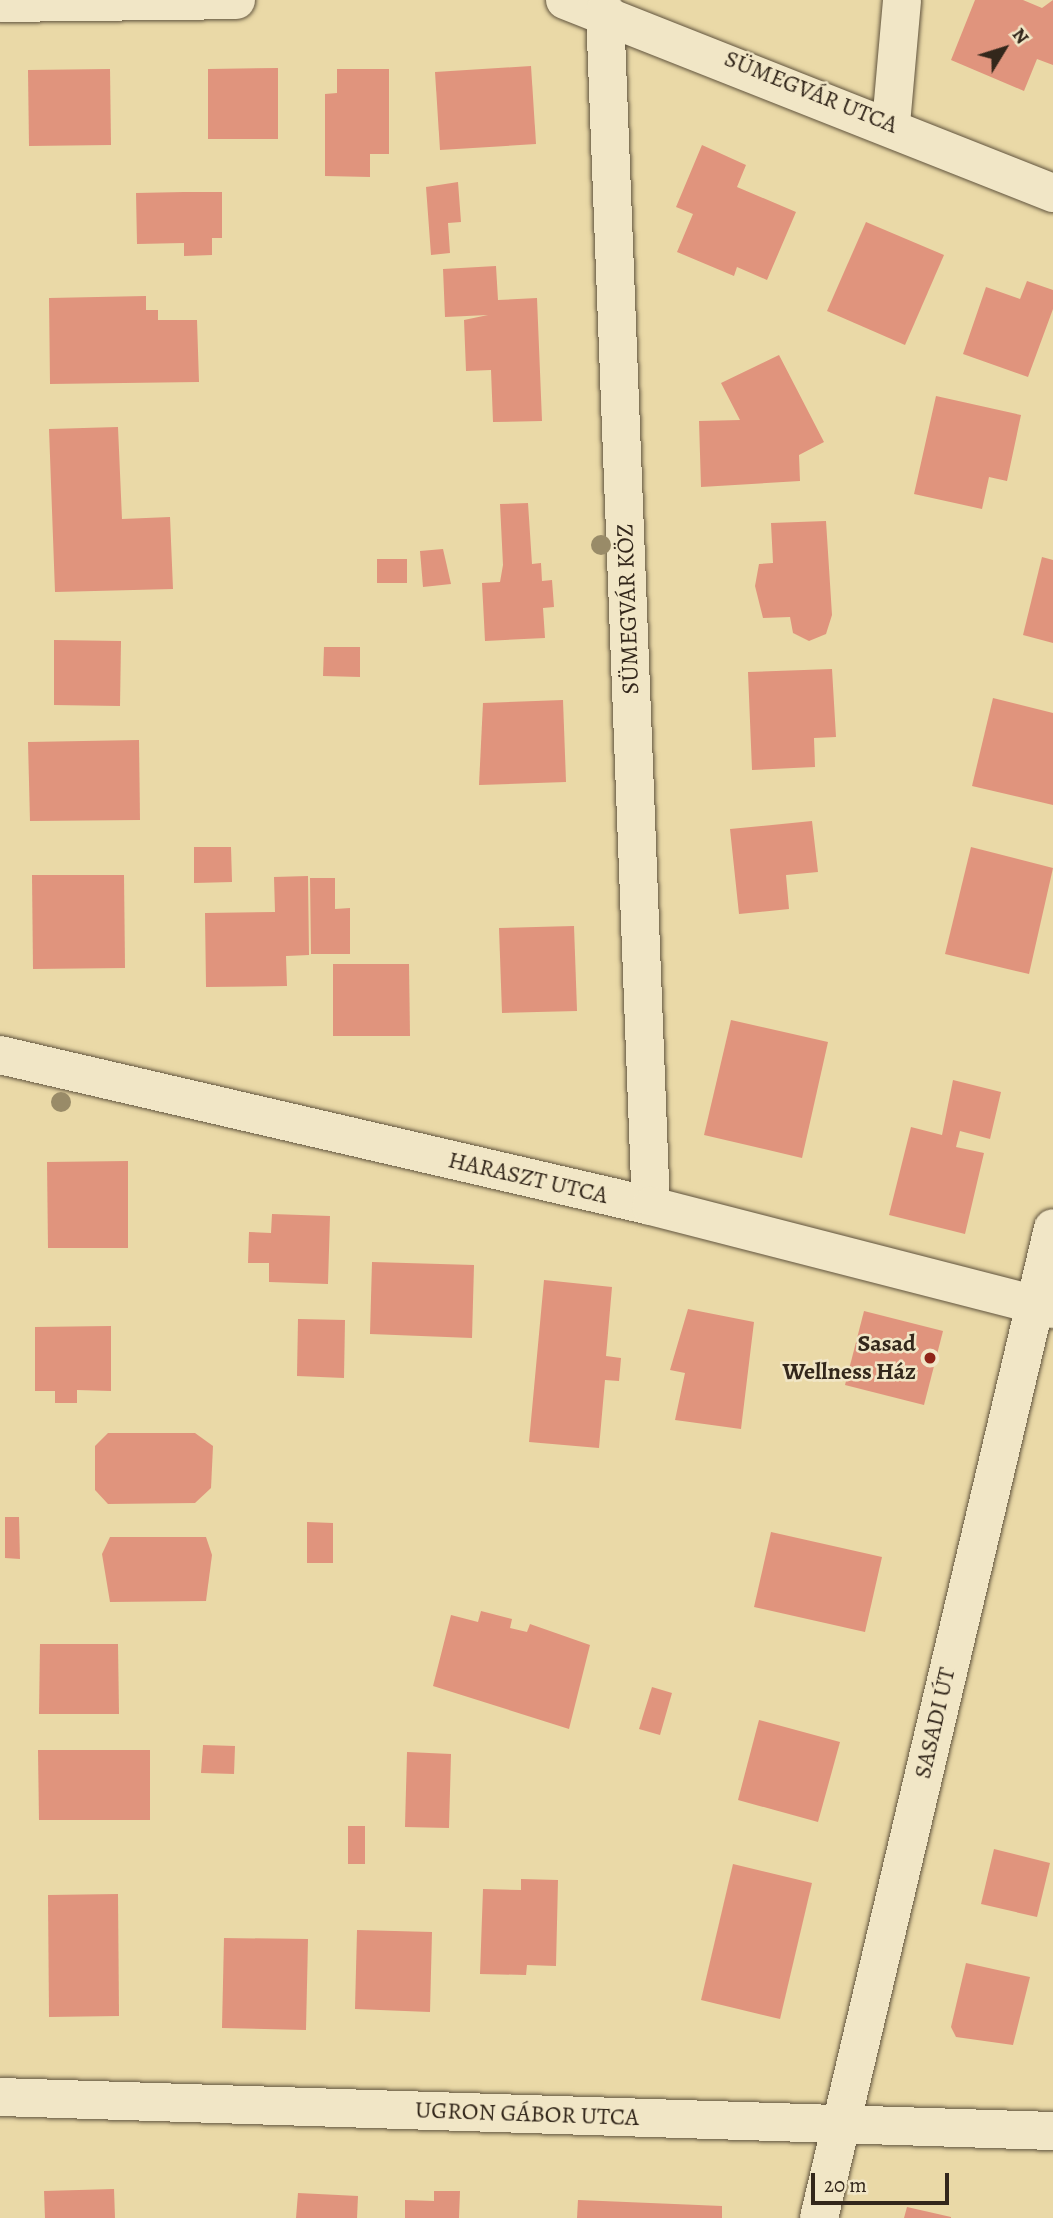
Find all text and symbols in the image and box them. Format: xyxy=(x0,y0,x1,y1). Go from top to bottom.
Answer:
north arrow xyxy=(969,14,1039,84)
text: N xyxy=(1006,23,1035,50)
street label: SÜMEGVÁR UTCA xyxy=(720,44,902,140)
street label: SÜMEGVÁR KÖZ xyxy=(611,523,645,695)
street label: HARASZT UTCA xyxy=(445,1146,611,1210)
place label: Sasad Wellness Ház xyxy=(783,1330,916,1386)
marker: Sasad Wellness Ház xyxy=(922,1350,938,1366)
street label: SASADI ÚT xyxy=(908,1665,962,1781)
street label: UGRON GÁBOR UTCA xyxy=(415,2096,639,2132)
scale bar xyxy=(815,2158,953,2202)
text: 20 m xyxy=(824,2171,867,2199)

